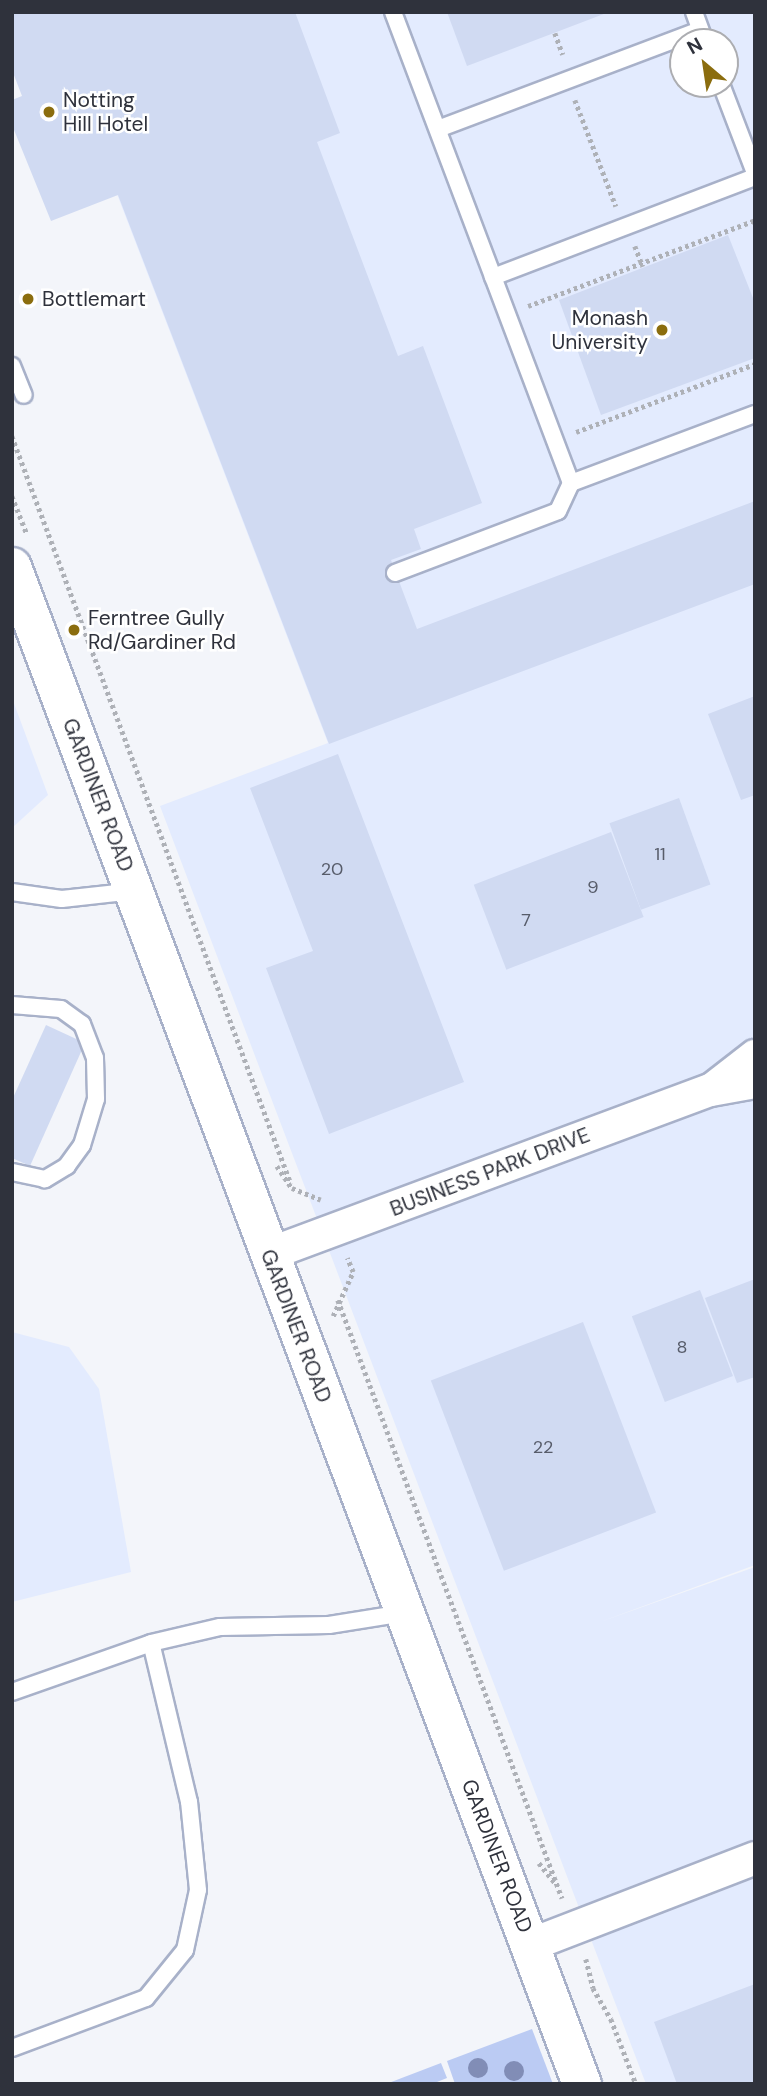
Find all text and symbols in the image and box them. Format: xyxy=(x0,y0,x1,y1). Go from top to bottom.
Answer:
north arrow xyxy=(669,28,739,98)
text: N xyxy=(682,32,707,60)
place label: Notting Hill Hotel xyxy=(63,87,148,137)
marker: Notting Hill Hotel xyxy=(41,104,57,120)
place label: Bottlemart xyxy=(42,286,146,312)
marker: Bottlemart xyxy=(20,291,36,307)
place label: Monash University xyxy=(551,305,648,355)
marker: Monash University xyxy=(654,322,670,338)
place label: Ferntree Gully Rd/Gardiner Rd xyxy=(88,605,236,655)
marker: Ferntree Gully Rd/Gardiner Rd xyxy=(66,622,82,638)
street label: GARDINER ROAD xyxy=(57,715,139,875)
house number: 11 xyxy=(654,843,666,865)
house number: 20 xyxy=(321,858,343,880)
house number: 9 xyxy=(587,876,599,898)
house number: 7 xyxy=(521,909,531,931)
street label: BUSINESS PARK DRIVE xyxy=(386,1122,594,1222)
street label: GARDINER ROAD xyxy=(255,1246,337,1406)
house number: 8 xyxy=(677,1336,687,1358)
house number: 22 xyxy=(533,1436,553,1458)
street label: GARDINER ROAD xyxy=(456,1776,538,1936)

